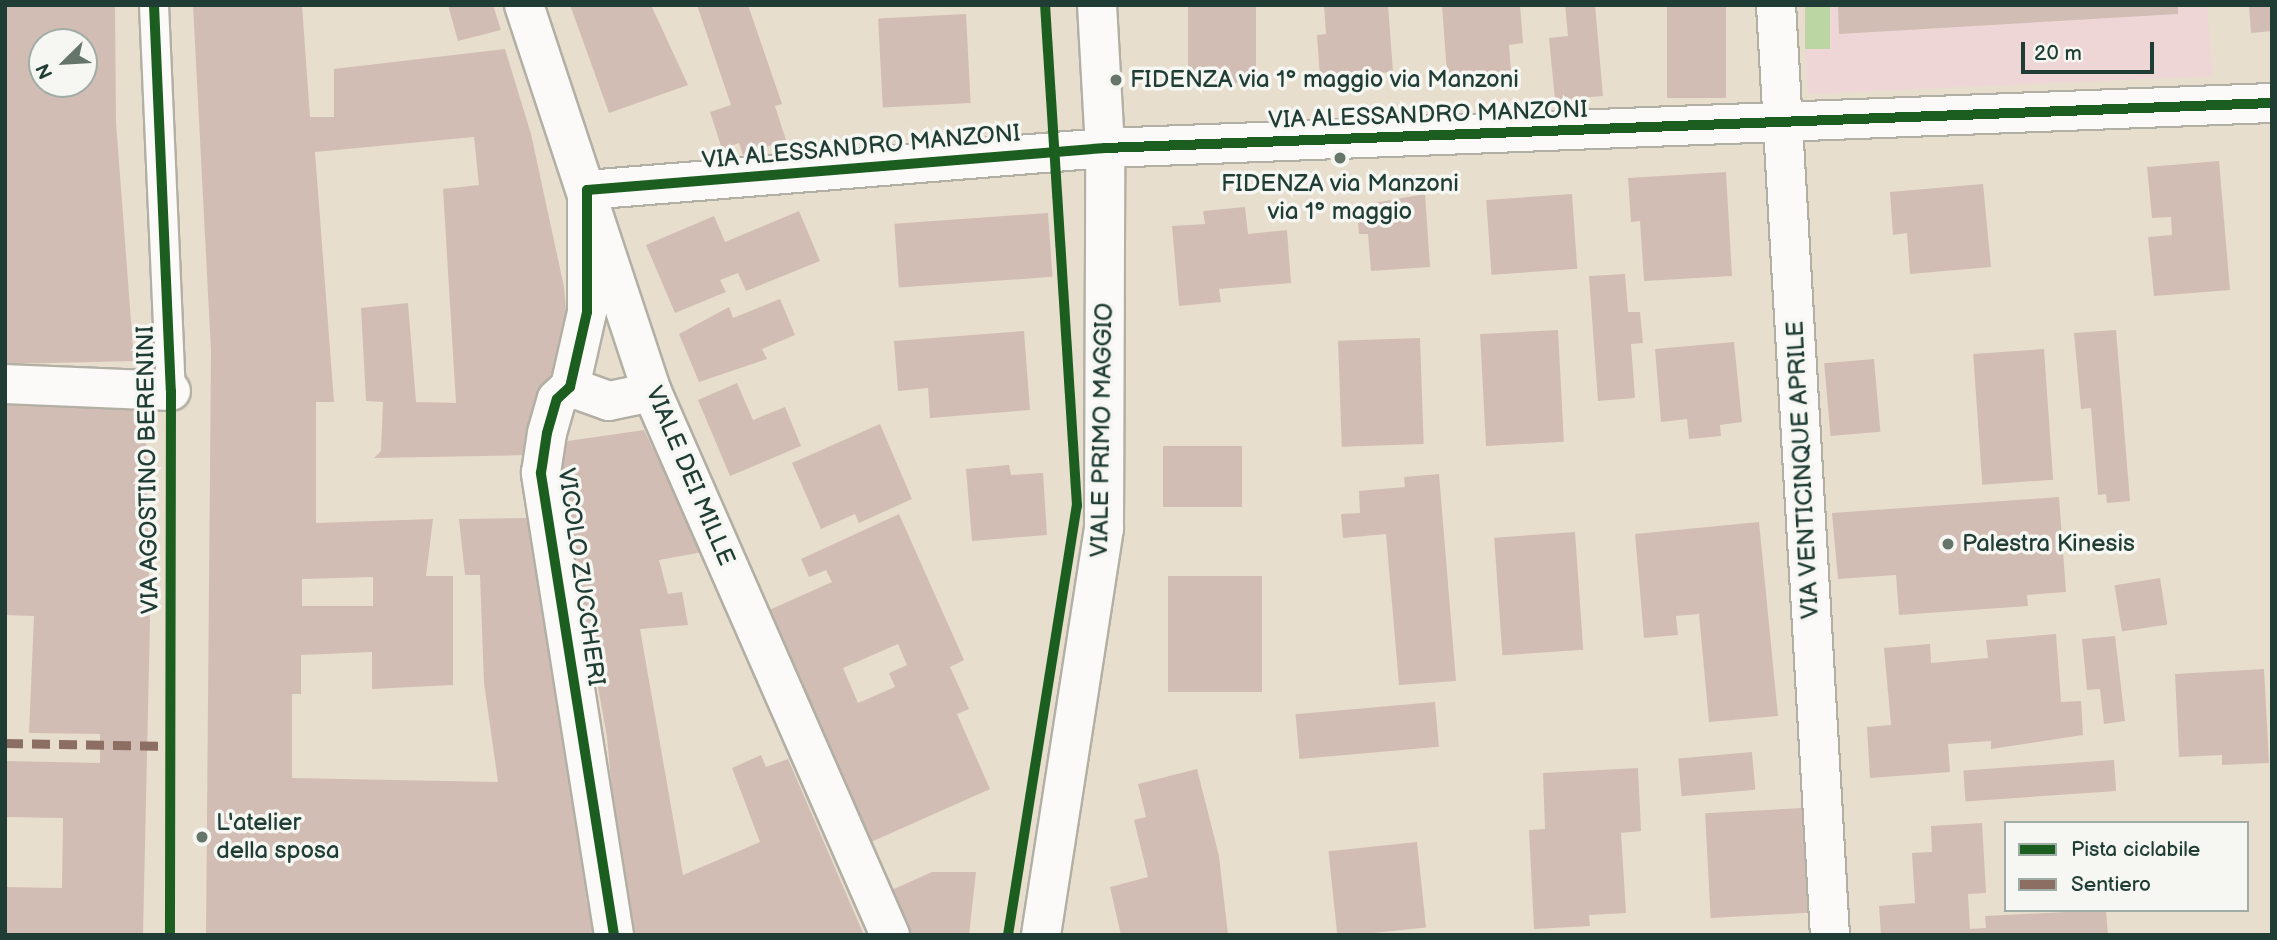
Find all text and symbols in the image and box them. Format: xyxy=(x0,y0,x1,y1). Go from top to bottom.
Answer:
north arrow xyxy=(28,28,98,98)
scale bar xyxy=(2025,28,2158,72)
text: 20 m xyxy=(2034,41,2082,66)
text: N xyxy=(32,60,59,82)
place label: FIDENZA via 1° maggio via Manzoni xyxy=(1130,66,1519,94)
marker: FIDENZA via 1° maggio via Manzoni xyxy=(1108,72,1124,88)
street label: VIA ALESSANDRO MANZONI xyxy=(1268,95,1588,135)
street label: VIA ALESSANDRO MANZONI xyxy=(701,119,1021,175)
marker: FIDENZA via Manzoni via 1° maggio xyxy=(1332,150,1348,166)
place label: FIDENZA via Manzoni via 1° maggio xyxy=(1221,170,1459,226)
street label: VIALE PRIMO MAGGIO xyxy=(1085,302,1119,558)
street label: VIA VENTICINQUE APRILE xyxy=(1781,320,1825,620)
street label: VIA AGOSTINO BERENINI xyxy=(131,326,165,614)
street label: VIALE DEI MILLE xyxy=(639,382,741,570)
street label: VICOLO ZUCCHERI xyxy=(551,466,611,688)
place label: Palestra Kinesis xyxy=(1962,530,2135,558)
marker: Palestra Kinesis xyxy=(1940,536,1956,552)
place label: L'atelier della sposa xyxy=(216,809,339,865)
legend xyxy=(2004,821,2249,912)
marker: L'atelier della sposa xyxy=(194,829,210,845)
text: Pista ciclabile xyxy=(2071,837,2200,862)
text: Sentiero xyxy=(2071,872,2151,897)

